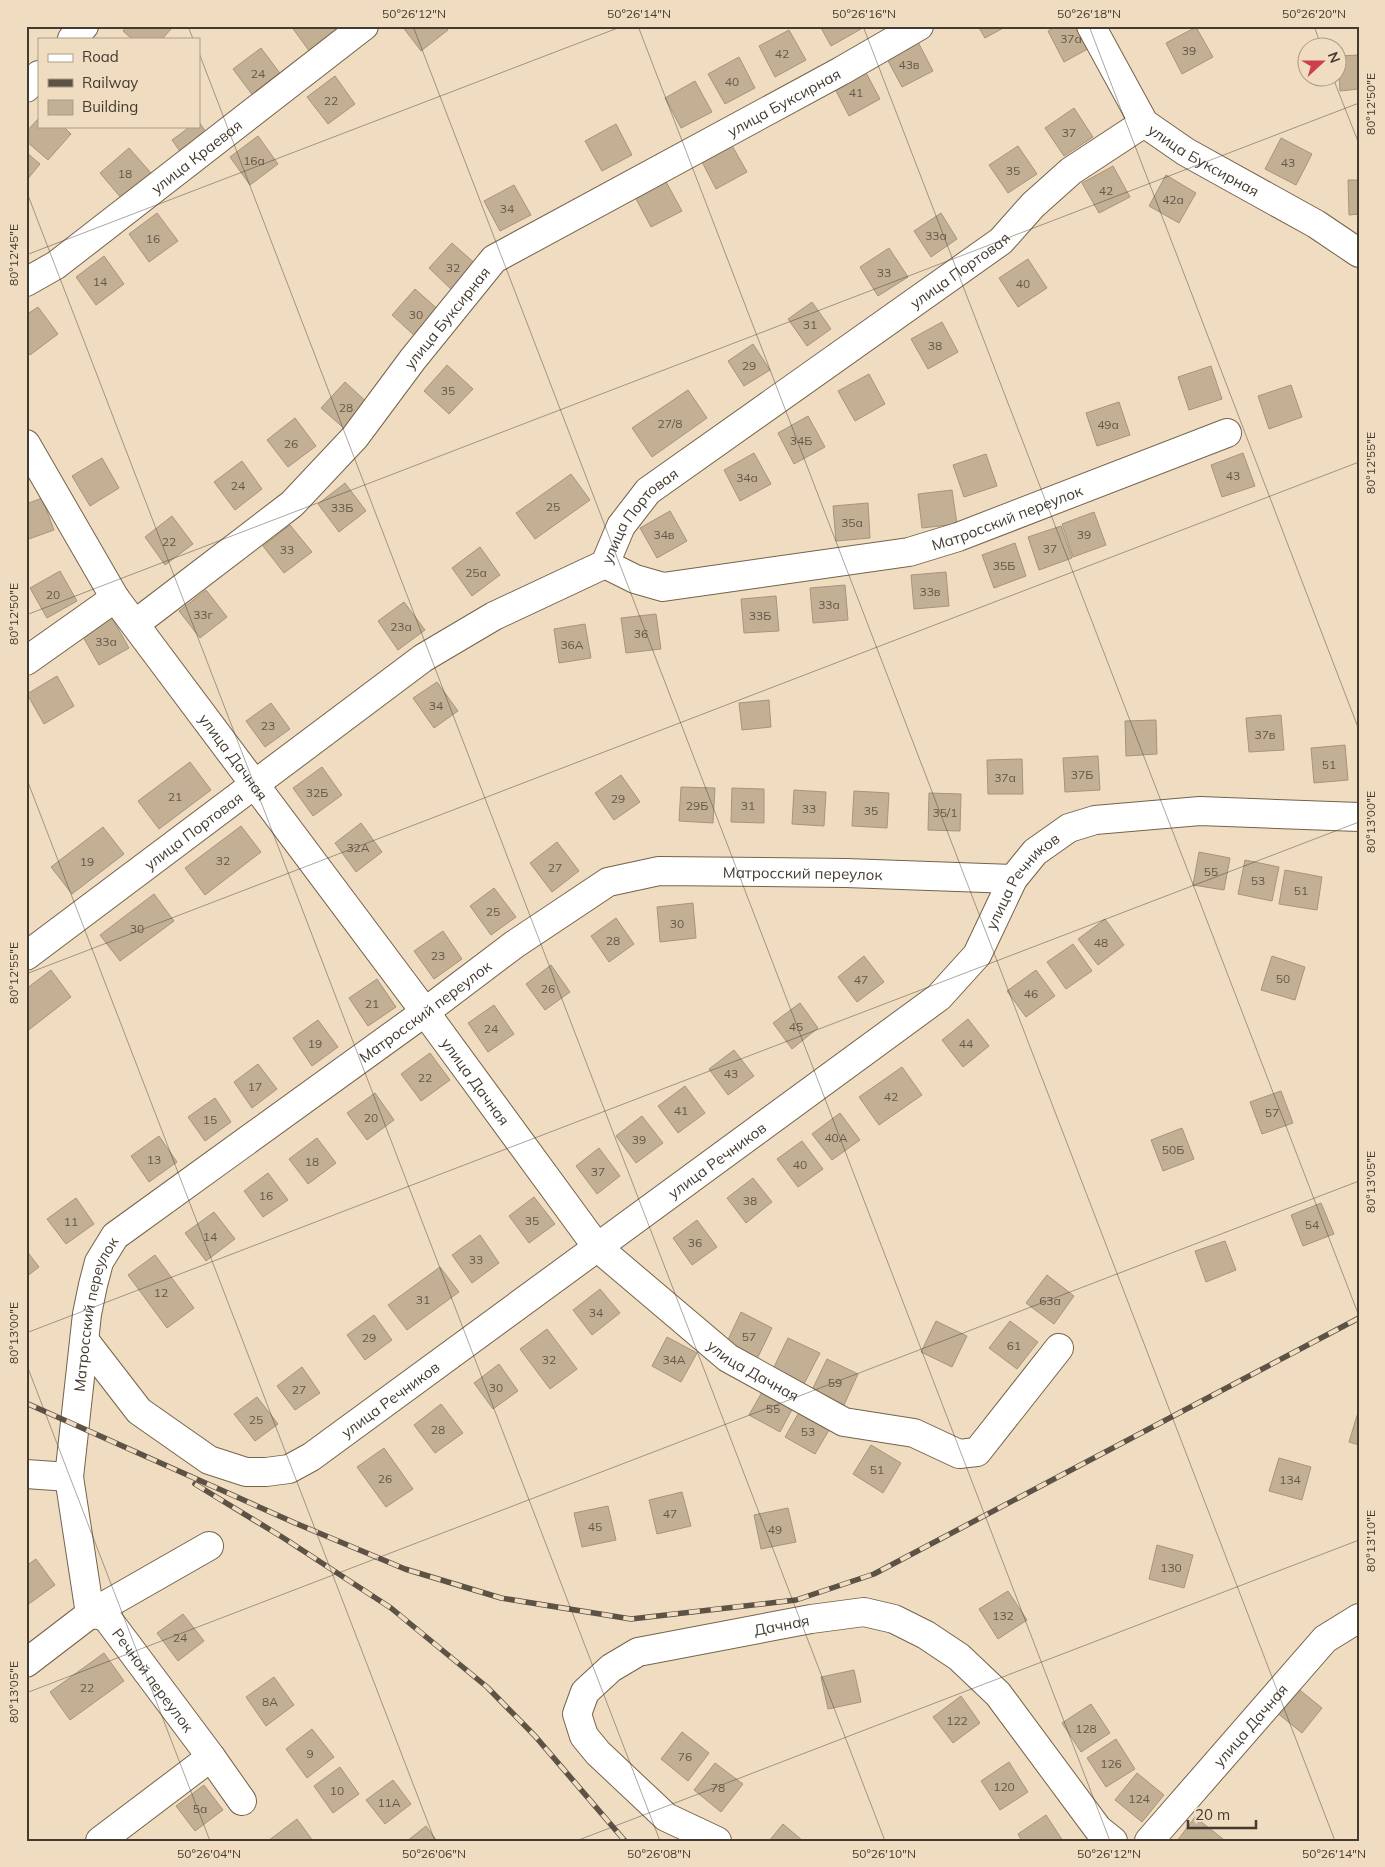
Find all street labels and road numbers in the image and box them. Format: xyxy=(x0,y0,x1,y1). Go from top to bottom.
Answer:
street label: улица Буксирная xyxy=(724,64,844,140)
street label: улица Краевая xyxy=(147,115,245,197)
street label: улица Буксирная xyxy=(1145,119,1263,200)
street label: улица Портовая xyxy=(906,228,1014,312)
street label: улица Буксирная xyxy=(400,263,494,373)
street label: улица Портовая xyxy=(597,463,681,566)
street label: Матросский переулок xyxy=(929,480,1086,554)
street label: улица Дачная xyxy=(195,709,272,804)
street label: улица Портовая xyxy=(140,787,246,874)
street label: улица Речников xyxy=(981,828,1063,933)
street label: Матросский переулок xyxy=(723,862,884,884)
street label: Матросский переулок xyxy=(355,955,496,1066)
street label: улица Дачная xyxy=(437,1034,514,1129)
street label: улица Речников xyxy=(664,1118,770,1202)
street label: Матросский переулок xyxy=(69,1232,122,1393)
street label: улица Дачная xyxy=(704,1335,803,1405)
street label: улица Речников xyxy=(337,1357,443,1441)
street label: Дачная xyxy=(752,1610,811,1639)
street label: Речной переулок xyxy=(108,1624,199,1736)
street label: улица Дачная xyxy=(1209,1680,1291,1770)

